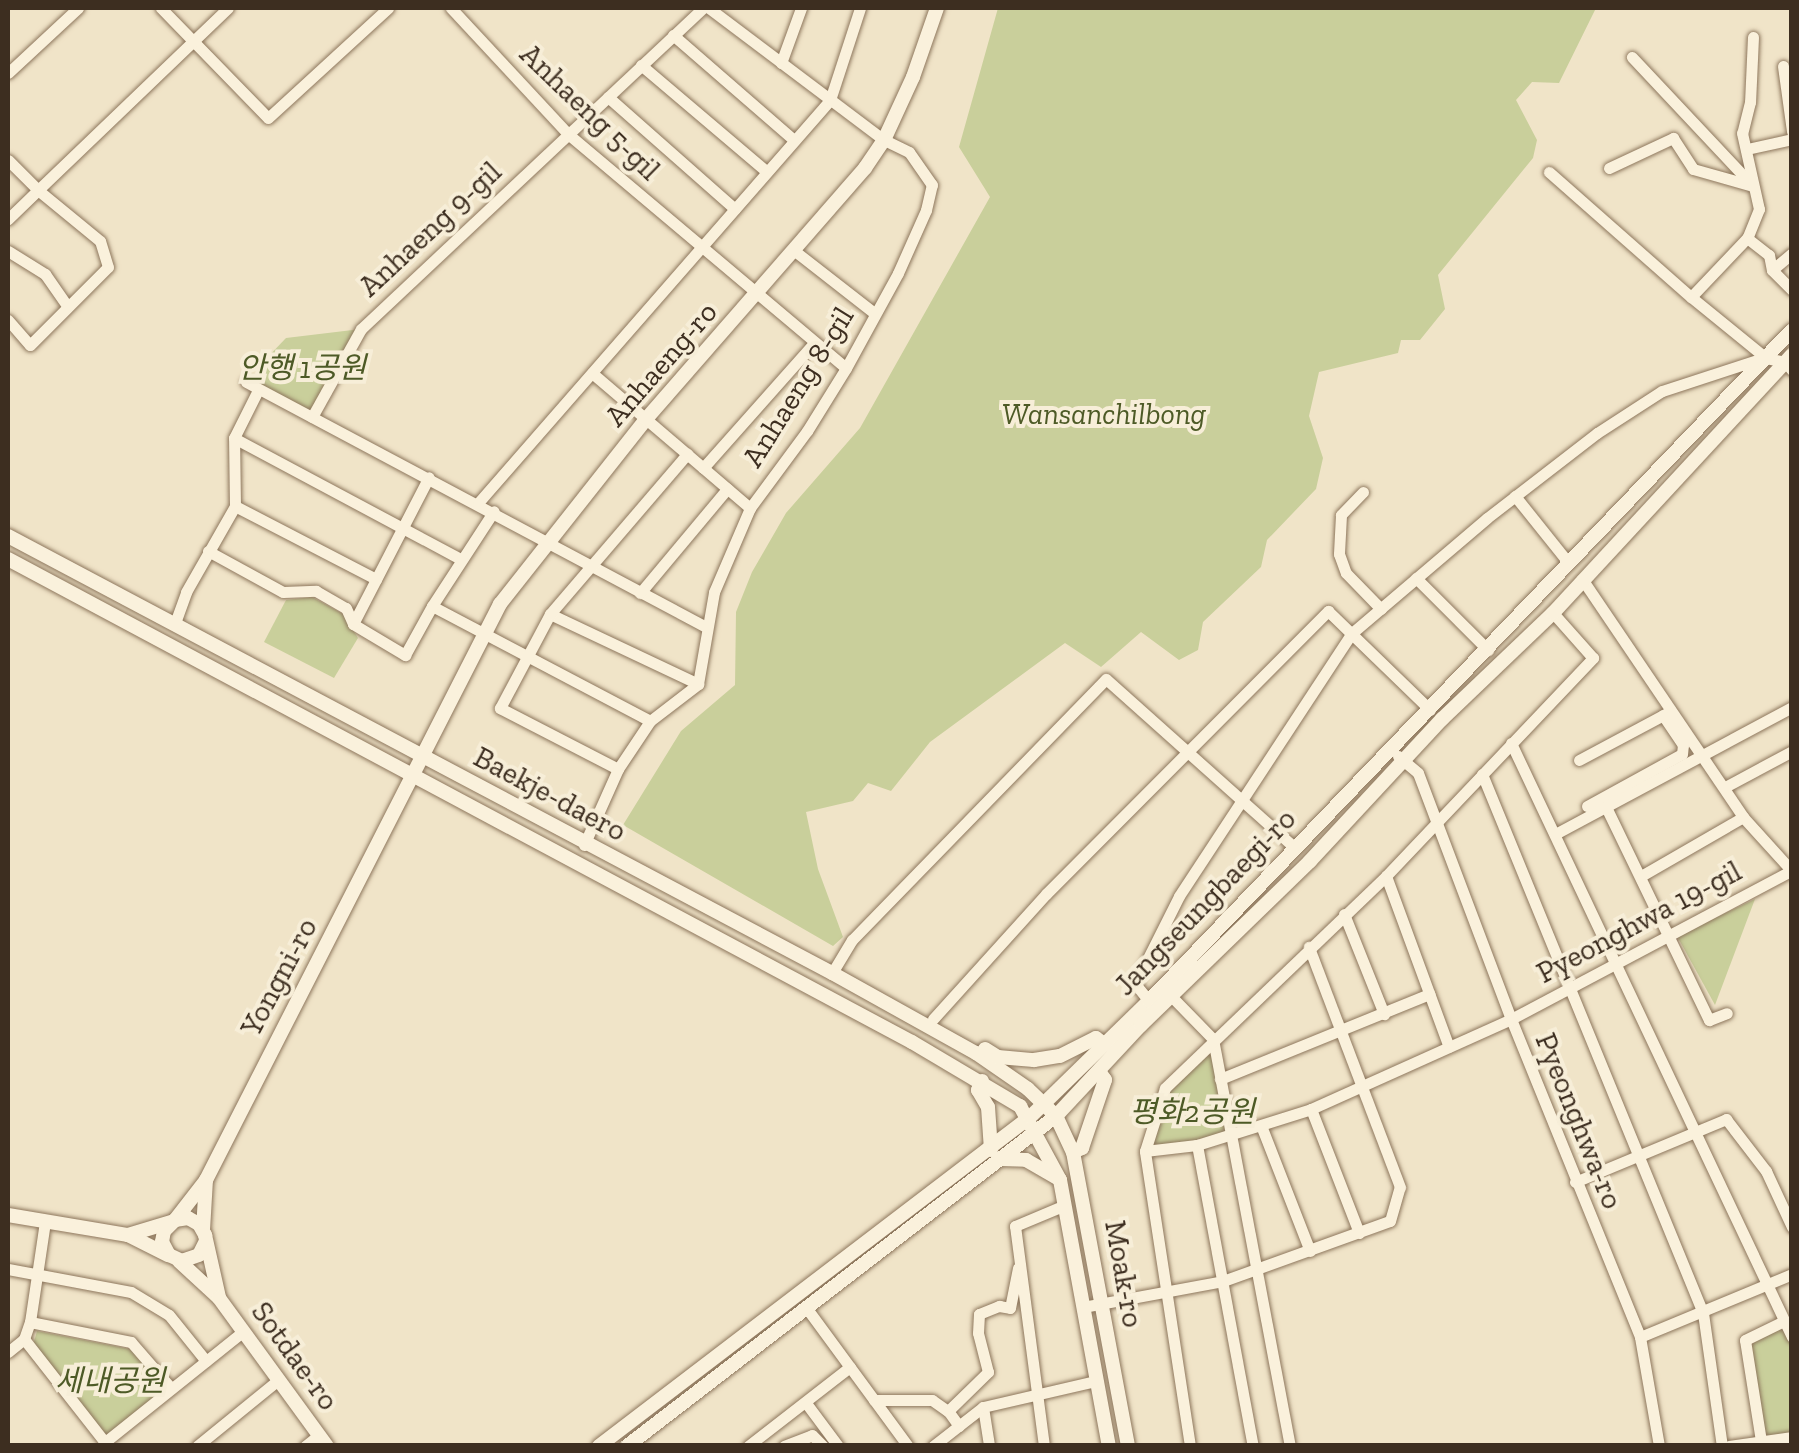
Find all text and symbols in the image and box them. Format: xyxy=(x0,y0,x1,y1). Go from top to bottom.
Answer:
street label: Anhaeng 5-gil xyxy=(513,36,667,188)
street label: Anhaeng 9-gil xyxy=(351,154,509,304)
street label: Anhaeng-ro xyxy=(597,294,725,434)
street label: Anhaeng 8-gil xyxy=(735,300,861,474)
park label: 안행 1공원 xyxy=(238,350,366,386)
park label: Wansanchilbong xyxy=(1002,396,1206,432)
street label: Baekje-daero xyxy=(468,739,632,849)
street label: Jangseungbaegi-ro xyxy=(1107,801,1303,1003)
street label: Pyeonghwa 19-gil xyxy=(1531,853,1747,991)
street label: Yongni-ro xyxy=(233,912,325,1042)
street label: Pyeonghwa-ro xyxy=(1527,1028,1631,1214)
park label: 평화2공원 xyxy=(1129,1094,1255,1130)
street label: Moak-ro xyxy=(1097,1218,1151,1330)
street label: Sotdae-ro xyxy=(244,1295,346,1417)
park label: 세내공원 xyxy=(55,1363,165,1399)

